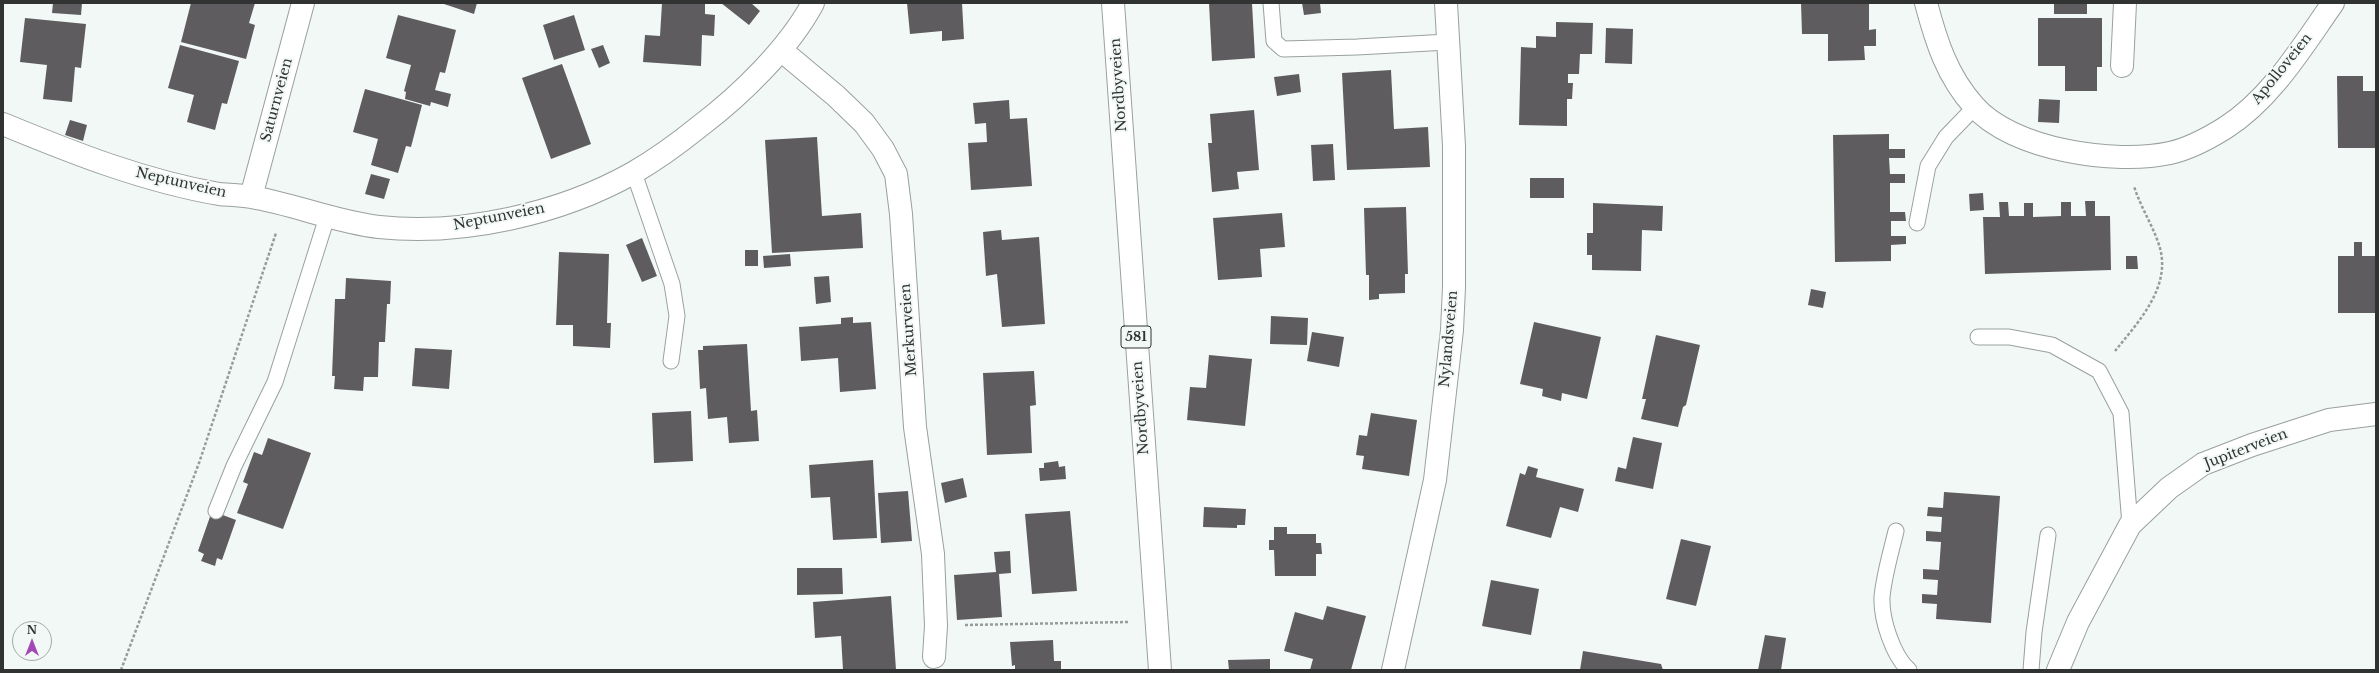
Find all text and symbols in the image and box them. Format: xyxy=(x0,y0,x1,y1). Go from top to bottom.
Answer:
street label: Apolloveien xyxy=(2248,30,2316,108)
street label: Nordbyveien xyxy=(1107,38,1131,132)
street label: Saturnveien xyxy=(258,56,296,144)
street label: Neptunveien xyxy=(134,164,228,202)
street label: Neptunveien xyxy=(452,200,546,234)
street label: Merkurveien xyxy=(897,283,921,377)
street label: Nylandsveien xyxy=(1436,290,1462,388)
road number: 581 xyxy=(1121,326,1151,348)
street label: Nordbyveien xyxy=(1129,361,1153,455)
street label: Jupiterveien xyxy=(2202,425,2290,473)
north arrow xyxy=(12,621,52,661)
text: N xyxy=(27,623,37,637)

